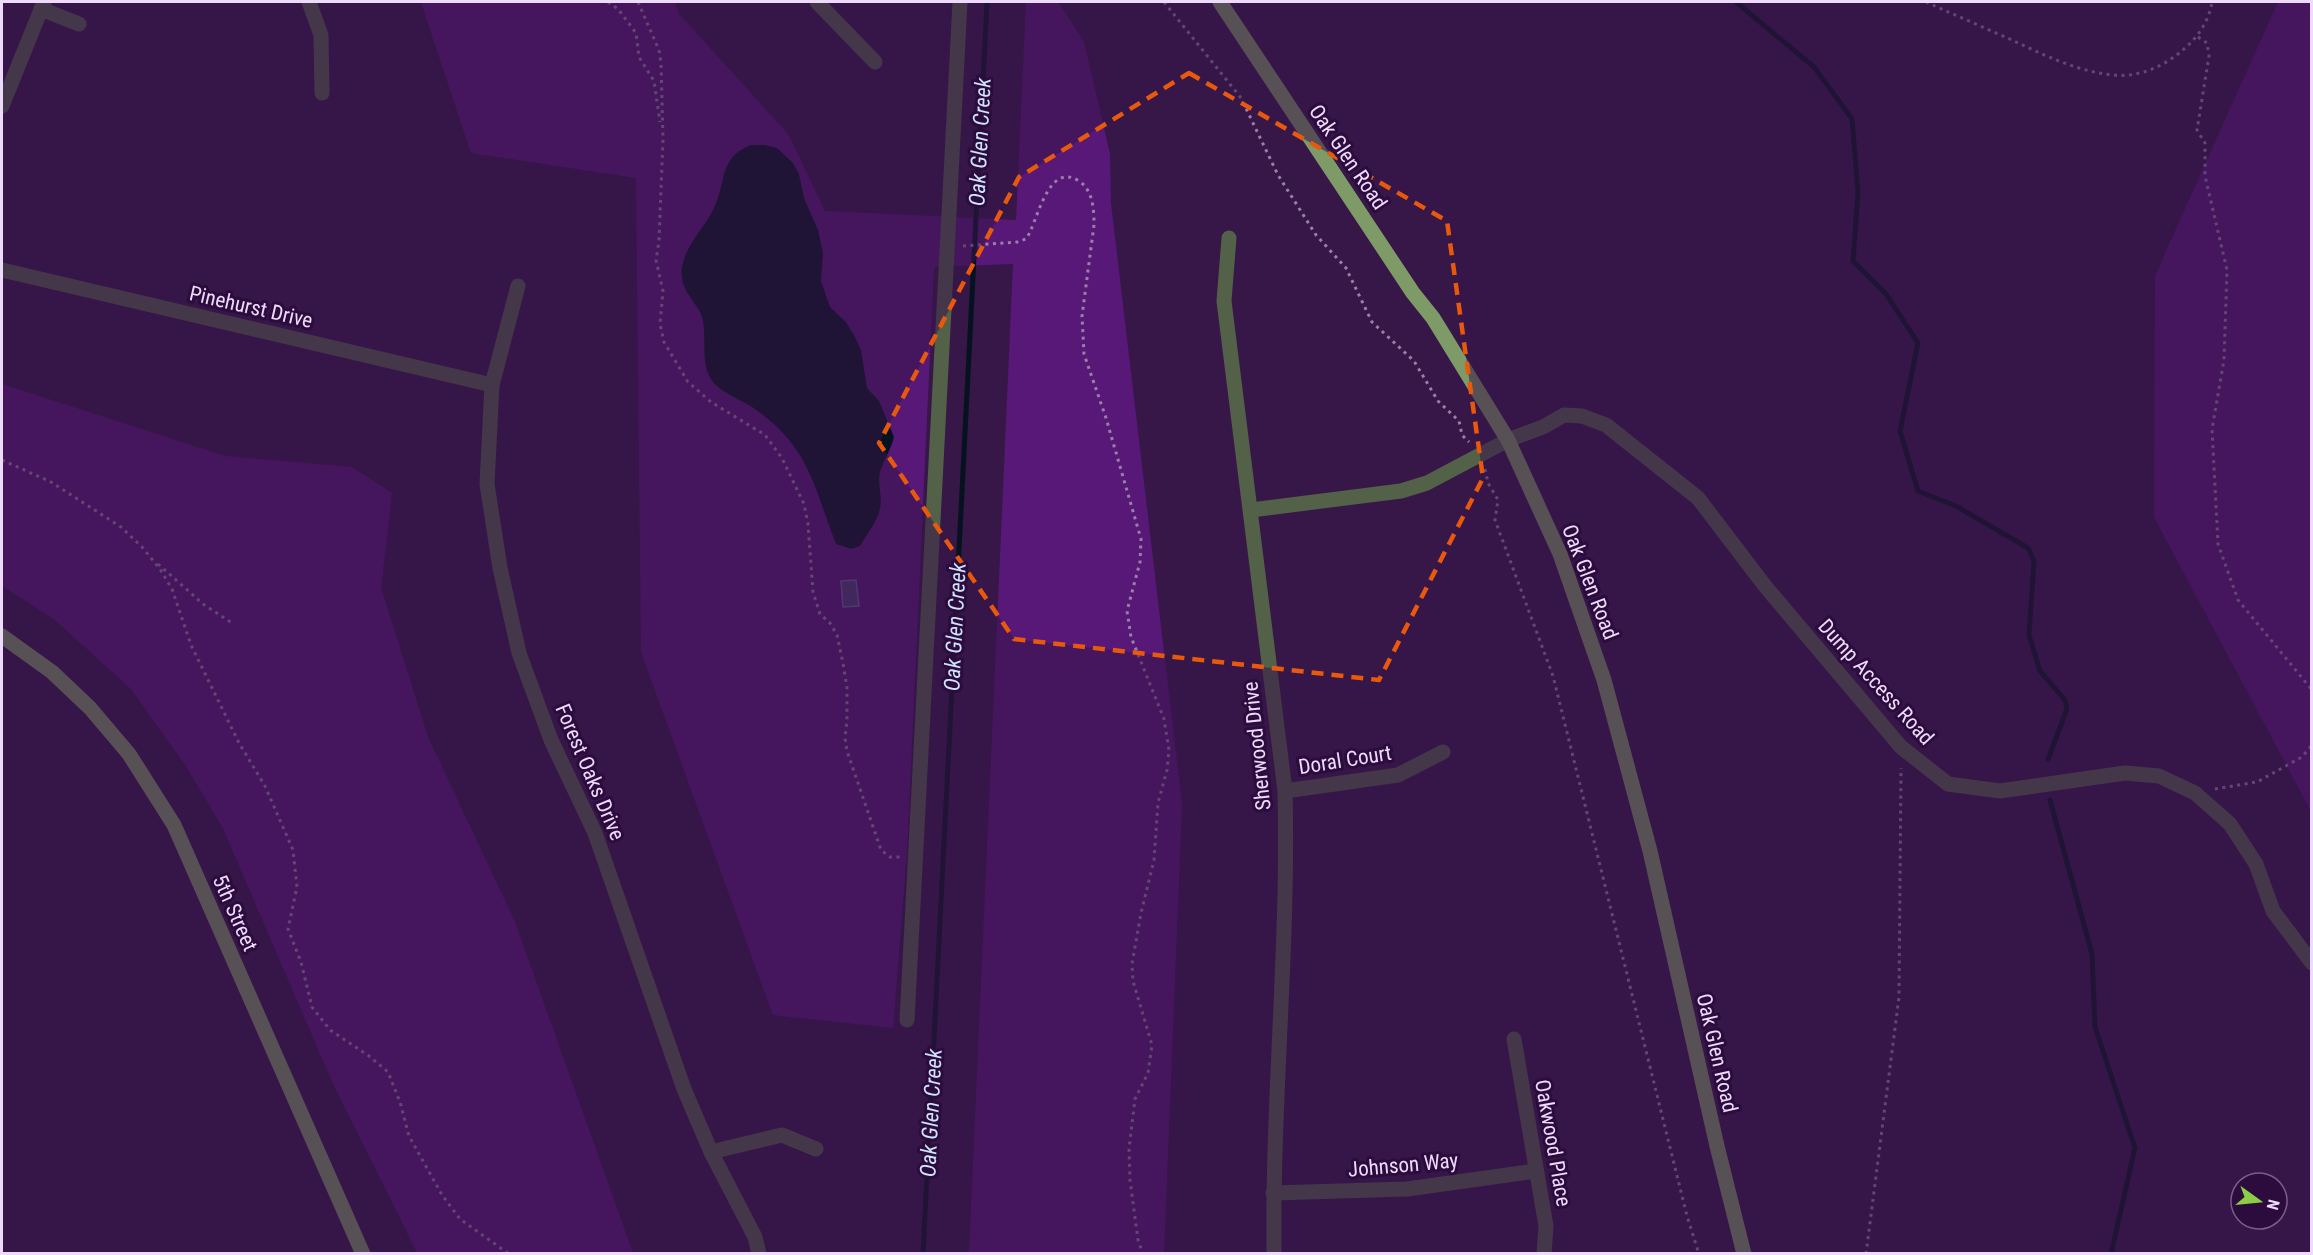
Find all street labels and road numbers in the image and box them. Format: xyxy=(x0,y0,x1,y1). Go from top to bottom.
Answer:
street label: Oak Glen Road xyxy=(1304,100,1392,214)
street label: Pinehurst Drive xyxy=(187,281,315,333)
street label: Oak Glen Road xyxy=(1557,521,1623,643)
street label: Dump Access Road xyxy=(1813,614,1939,750)
street label: Sherwood Drive xyxy=(1238,680,1276,812)
street label: Forest Oaks Drive xyxy=(551,700,630,844)
street label: Doral Court xyxy=(1297,741,1393,779)
street label: 5th Street xyxy=(208,871,262,955)
street label: Oak Glen Road xyxy=(1692,991,1742,1115)
street label: Oakwood Place xyxy=(1530,1078,1576,1208)
street label: Johnson Way xyxy=(1347,1148,1459,1182)

